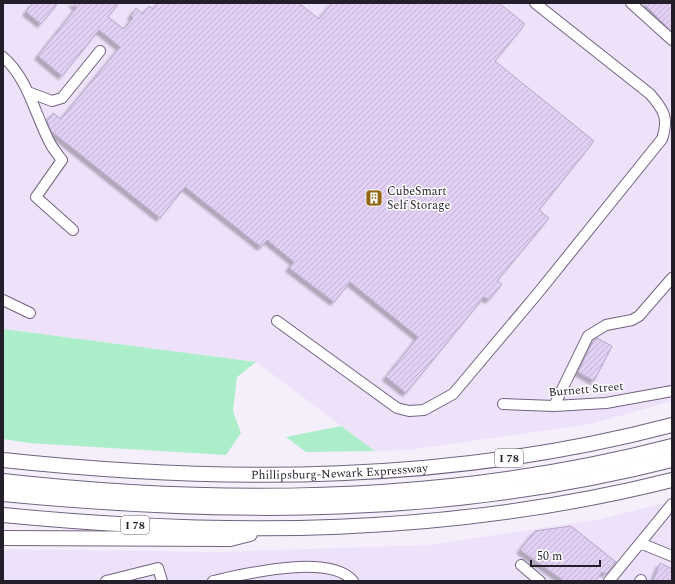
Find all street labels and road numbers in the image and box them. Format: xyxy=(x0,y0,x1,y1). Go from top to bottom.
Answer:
street label: Burnett Street xyxy=(548,377,624,402)
road number: I 78 xyxy=(495,449,523,467)
street label: Phillipsburg-Newark Expressway xyxy=(251,458,430,485)
road number: I 78 xyxy=(121,516,149,534)

